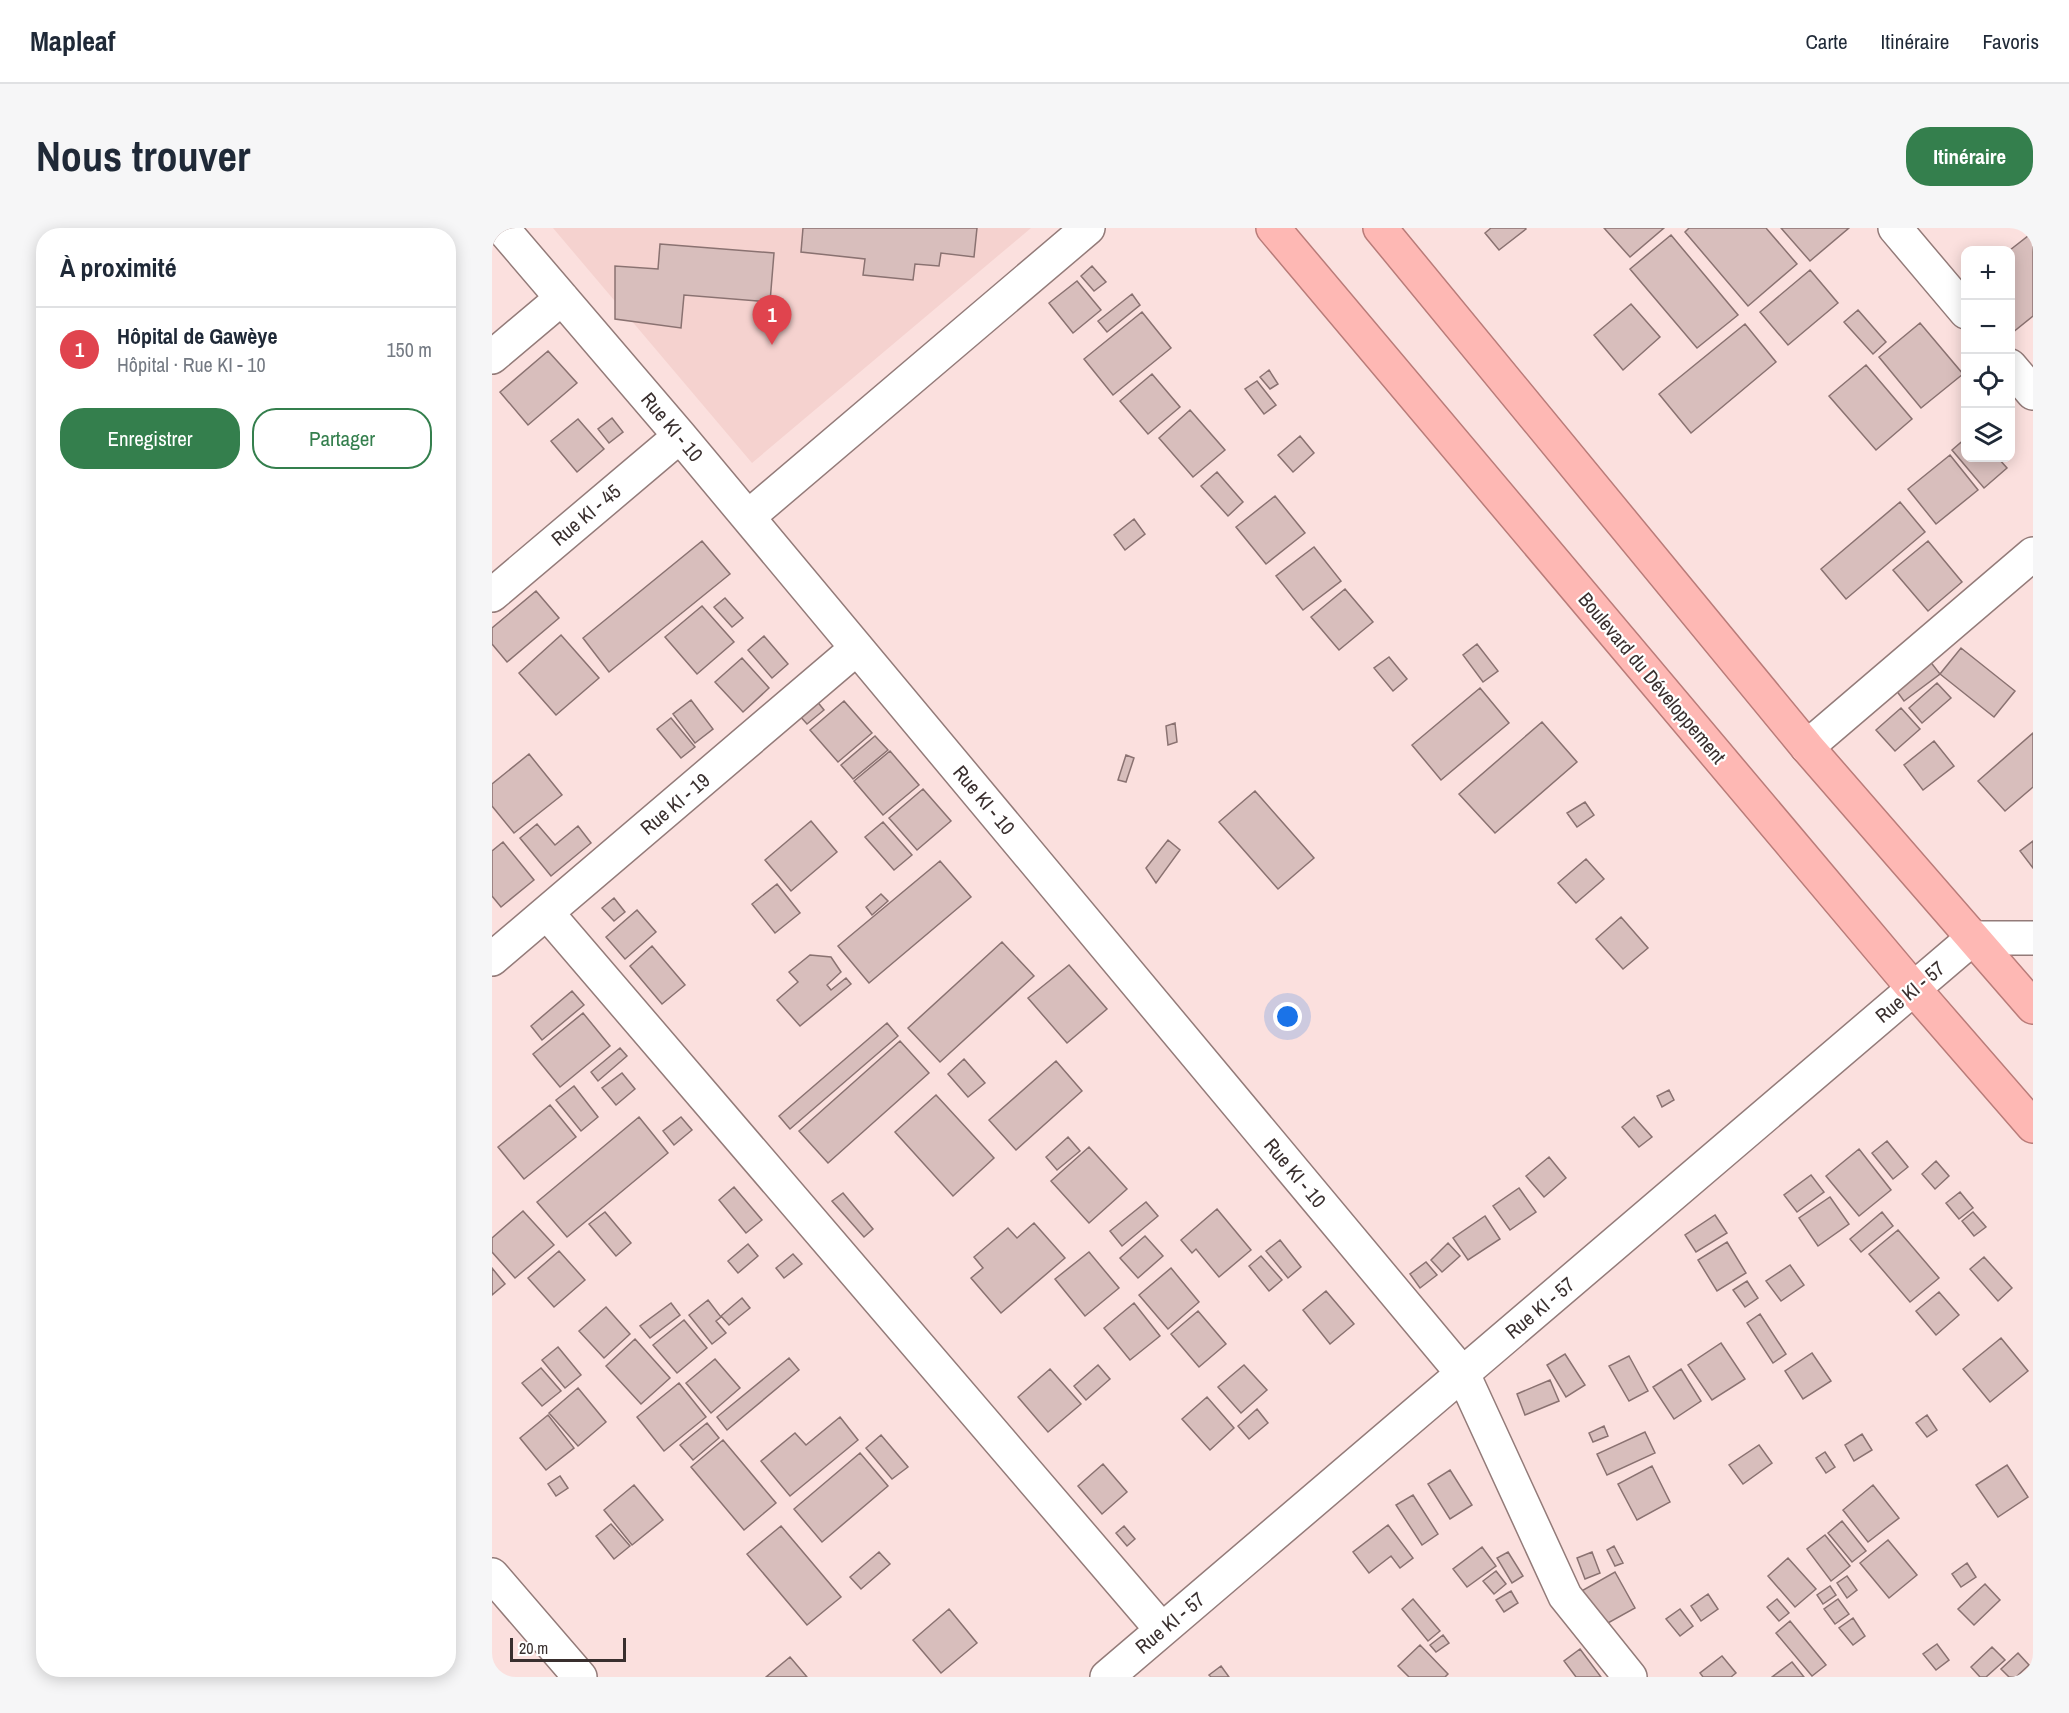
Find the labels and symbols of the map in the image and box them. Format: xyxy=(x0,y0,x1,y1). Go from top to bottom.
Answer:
pin: 1 xyxy=(752,296,792,345)
street label: Rue KI - 10 xyxy=(635,386,709,467)
street label: Rue KI - 45 xyxy=(545,478,626,552)
street label: Boulevard du Développement xyxy=(1573,586,1732,769)
street label: Rue KI - 10 xyxy=(947,759,1021,840)
street label: Rue KI - 19 xyxy=(634,767,715,841)
street label: Rue KI - 57 xyxy=(1869,955,1950,1029)
your location xyxy=(1273,1002,1302,1031)
street label: Rue KI - 10 xyxy=(1258,1132,1332,1213)
street label: Rue KI - 57 xyxy=(1499,1271,1580,1345)
street label: Rue KI - 57 xyxy=(1129,1586,1210,1660)
scale bar xyxy=(510,1635,626,1662)

